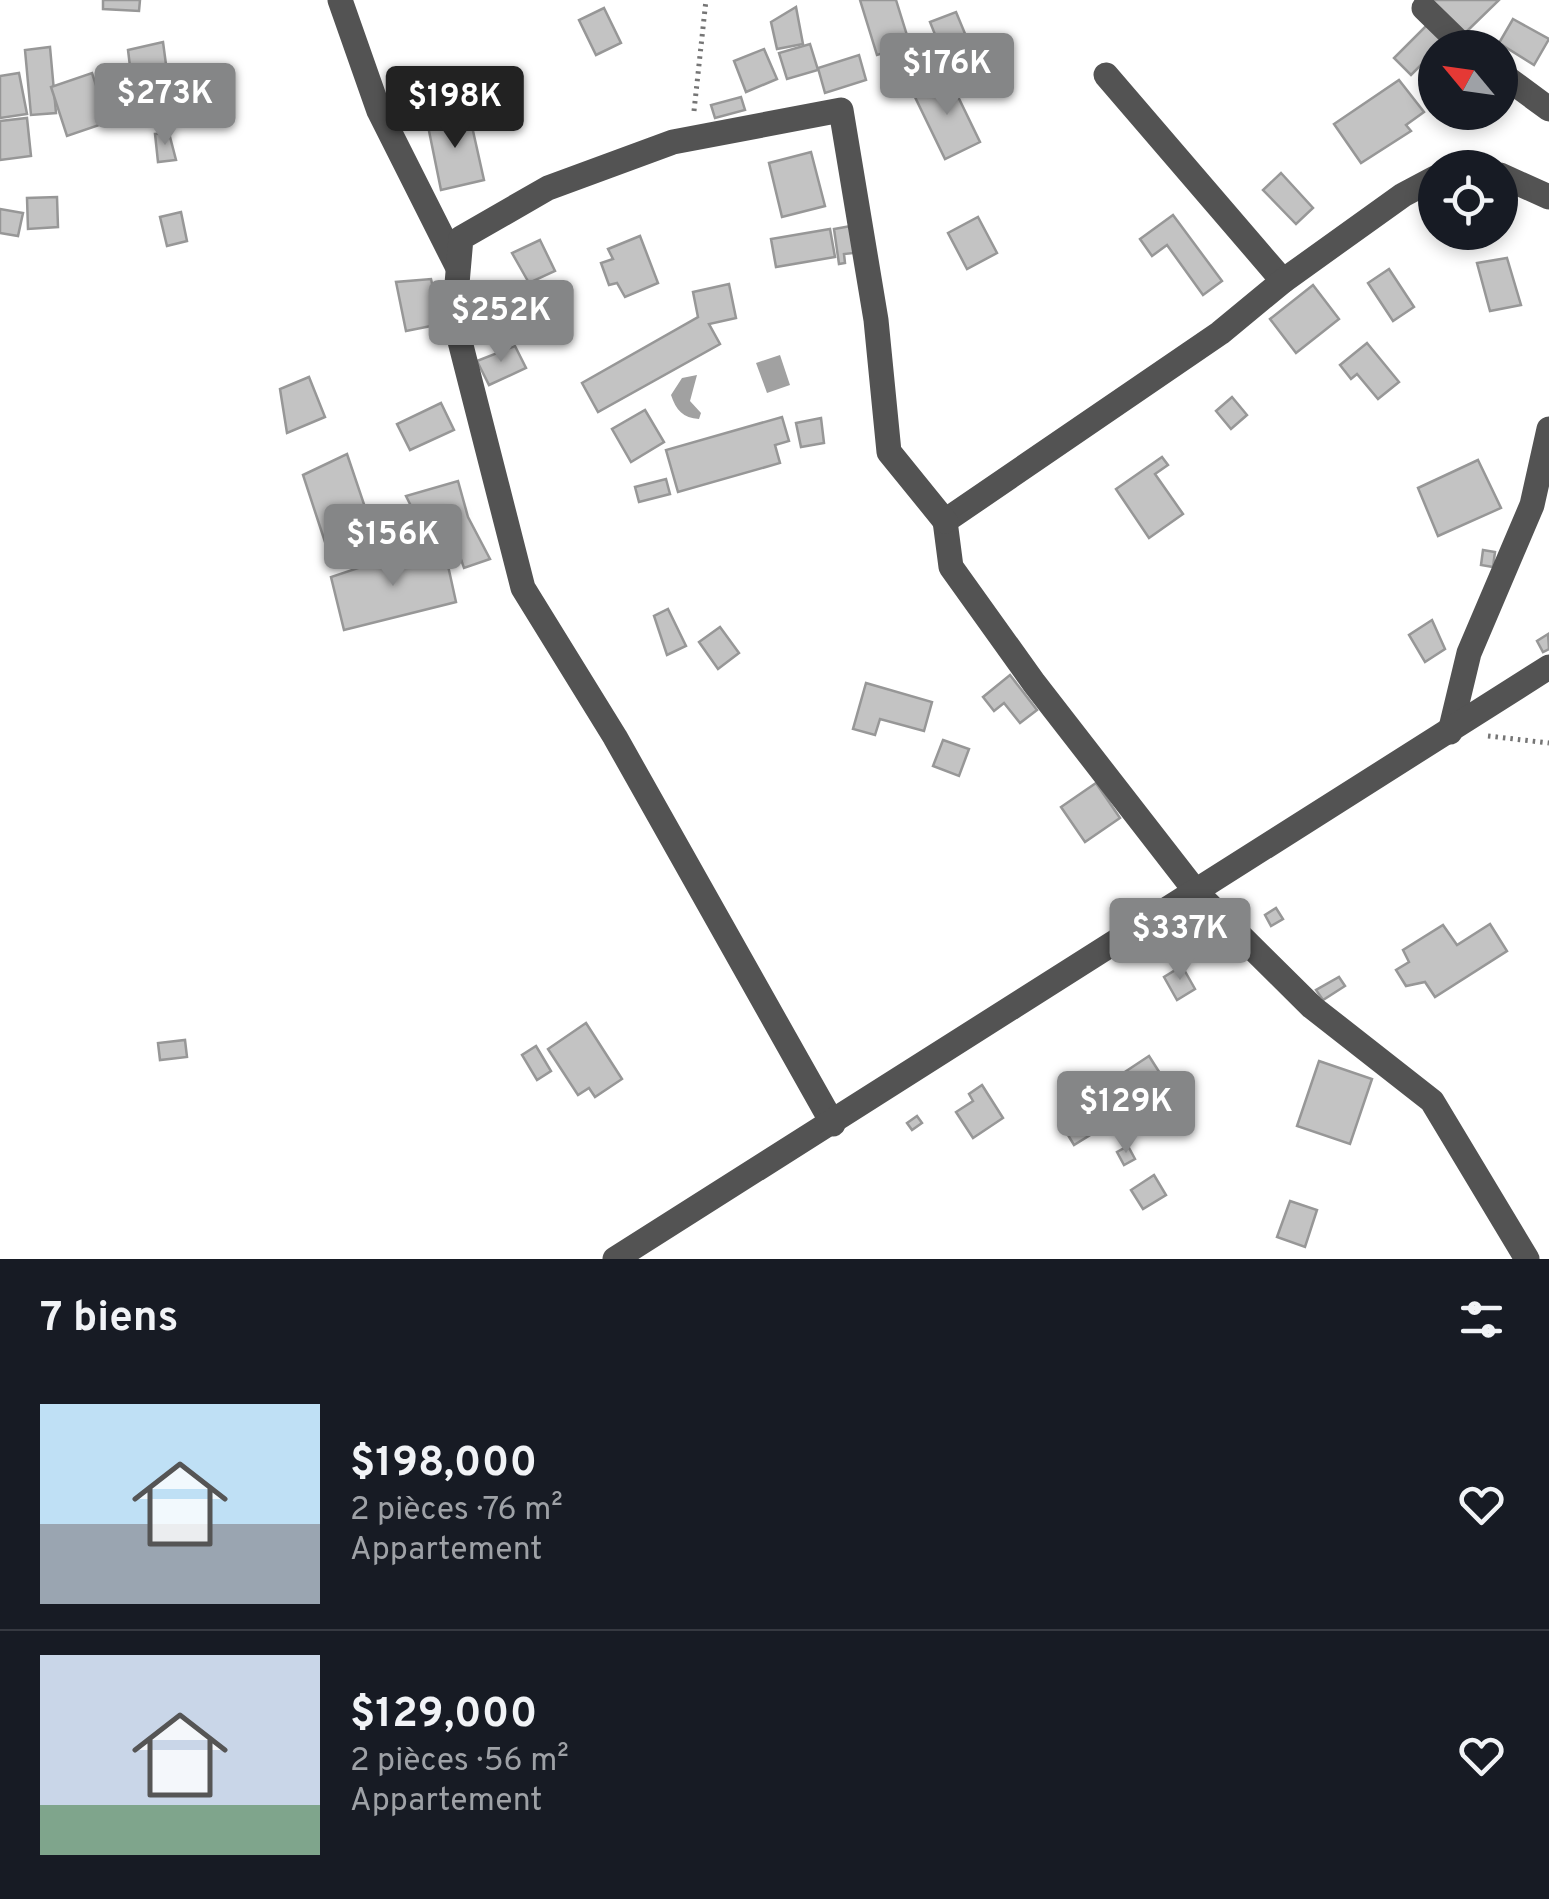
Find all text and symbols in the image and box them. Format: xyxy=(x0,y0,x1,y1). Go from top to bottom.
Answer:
north arrow xyxy=(1418,30,1518,130)
map controls xyxy=(1418,30,1518,250)
pin: $176K xyxy=(877,33,1017,118)
text: $176K xyxy=(902,45,992,85)
pin: $273K xyxy=(95,63,235,148)
pin: $198K xyxy=(385,66,525,151)
text: $273K xyxy=(117,75,213,115)
text: $198K xyxy=(408,78,502,118)
button: locate xyxy=(1418,150,1518,250)
pin: $252K xyxy=(431,280,571,365)
text: $252K xyxy=(451,292,551,332)
pin: $156K xyxy=(323,504,463,589)
text: $156K xyxy=(346,516,440,556)
pin: $337K xyxy=(1110,898,1250,983)
text: $337K xyxy=(1132,910,1228,950)
pin: $129K xyxy=(1056,1071,1196,1156)
text: $129K xyxy=(1079,1083,1173,1123)
icon: filters xyxy=(1454,1292,1509,1347)
text: 7 biens xyxy=(40,1293,178,1346)
text: $198,000 xyxy=(350,1438,537,1491)
icon: home xyxy=(120,1444,240,1564)
icon: heart xyxy=(1454,1477,1509,1532)
text: 2 pièces · 76 m² xyxy=(350,1491,563,1531)
text: Appartement xyxy=(350,1531,542,1571)
text: $129,000 xyxy=(350,1689,537,1742)
icon: home xyxy=(120,1695,240,1815)
icon: heart xyxy=(1454,1728,1509,1783)
text: 2 pièces · 56 m² xyxy=(350,1742,569,1782)
text: Appartement xyxy=(350,1782,542,1822)

